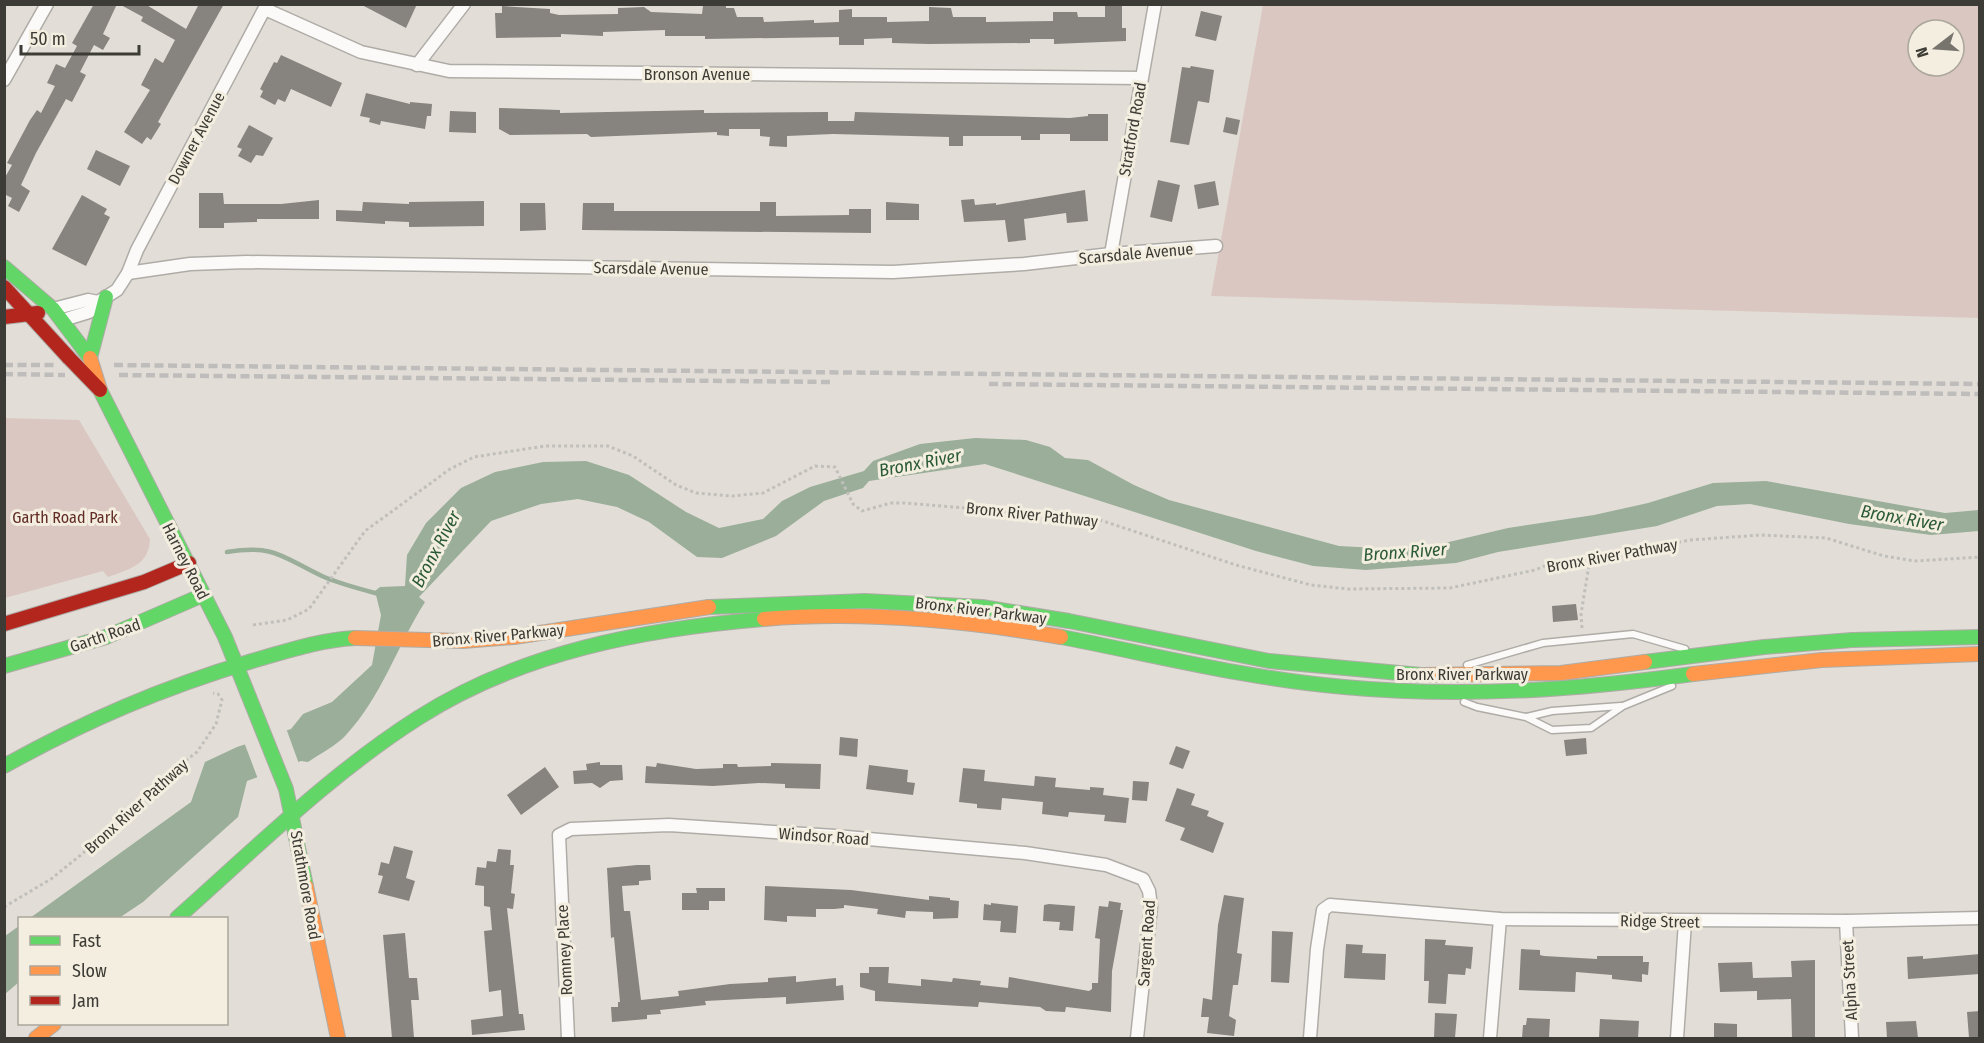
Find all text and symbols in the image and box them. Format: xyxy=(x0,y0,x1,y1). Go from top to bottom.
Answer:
scale bar xyxy=(21,18,140,56)
north arrow xyxy=(1906,18,1966,78)
text: 50 m xyxy=(30,28,66,50)
text: N xyxy=(1912,45,1933,60)
street label: Bronson Avenue xyxy=(644,65,750,84)
street label: Stratford Road xyxy=(1115,81,1150,178)
street label: Downer Avenue xyxy=(164,89,229,188)
street label: Scarsdale Avenue xyxy=(1078,239,1194,268)
street label: Scarsdale Avenue xyxy=(593,258,709,279)
water label: Bronx River xyxy=(877,444,964,482)
street label: Bronx River Pathway xyxy=(965,498,1100,531)
water label: Bronx River xyxy=(1859,500,1946,536)
water label: Bronx River xyxy=(407,506,466,591)
park label: Garth Road Park xyxy=(12,508,118,527)
street label: Harney Road xyxy=(158,520,213,603)
street label: Bronx River Pathway xyxy=(1545,534,1680,576)
water label: Bronx River xyxy=(1363,538,1448,566)
street label: Bronx River Parkway xyxy=(914,593,1048,628)
street label: Garth Road xyxy=(67,615,143,656)
street label: Bronx River Parkway xyxy=(431,620,565,651)
street label: Bronx River Parkway xyxy=(1396,665,1529,684)
street label: Bronx River Pathway xyxy=(81,754,193,858)
street label: Windsor Road xyxy=(778,824,870,849)
street label: Strathmore Road xyxy=(287,829,324,941)
street label: Sargent Road xyxy=(1134,899,1159,987)
street label: Romney Place xyxy=(553,904,576,996)
street label: Ridge Street xyxy=(1620,911,1701,932)
legend xyxy=(18,917,228,1025)
text: Fast xyxy=(72,930,101,952)
street label: Alpha Street xyxy=(1838,939,1861,1021)
text: Slow xyxy=(72,960,107,982)
text: Jam xyxy=(72,990,100,1012)

